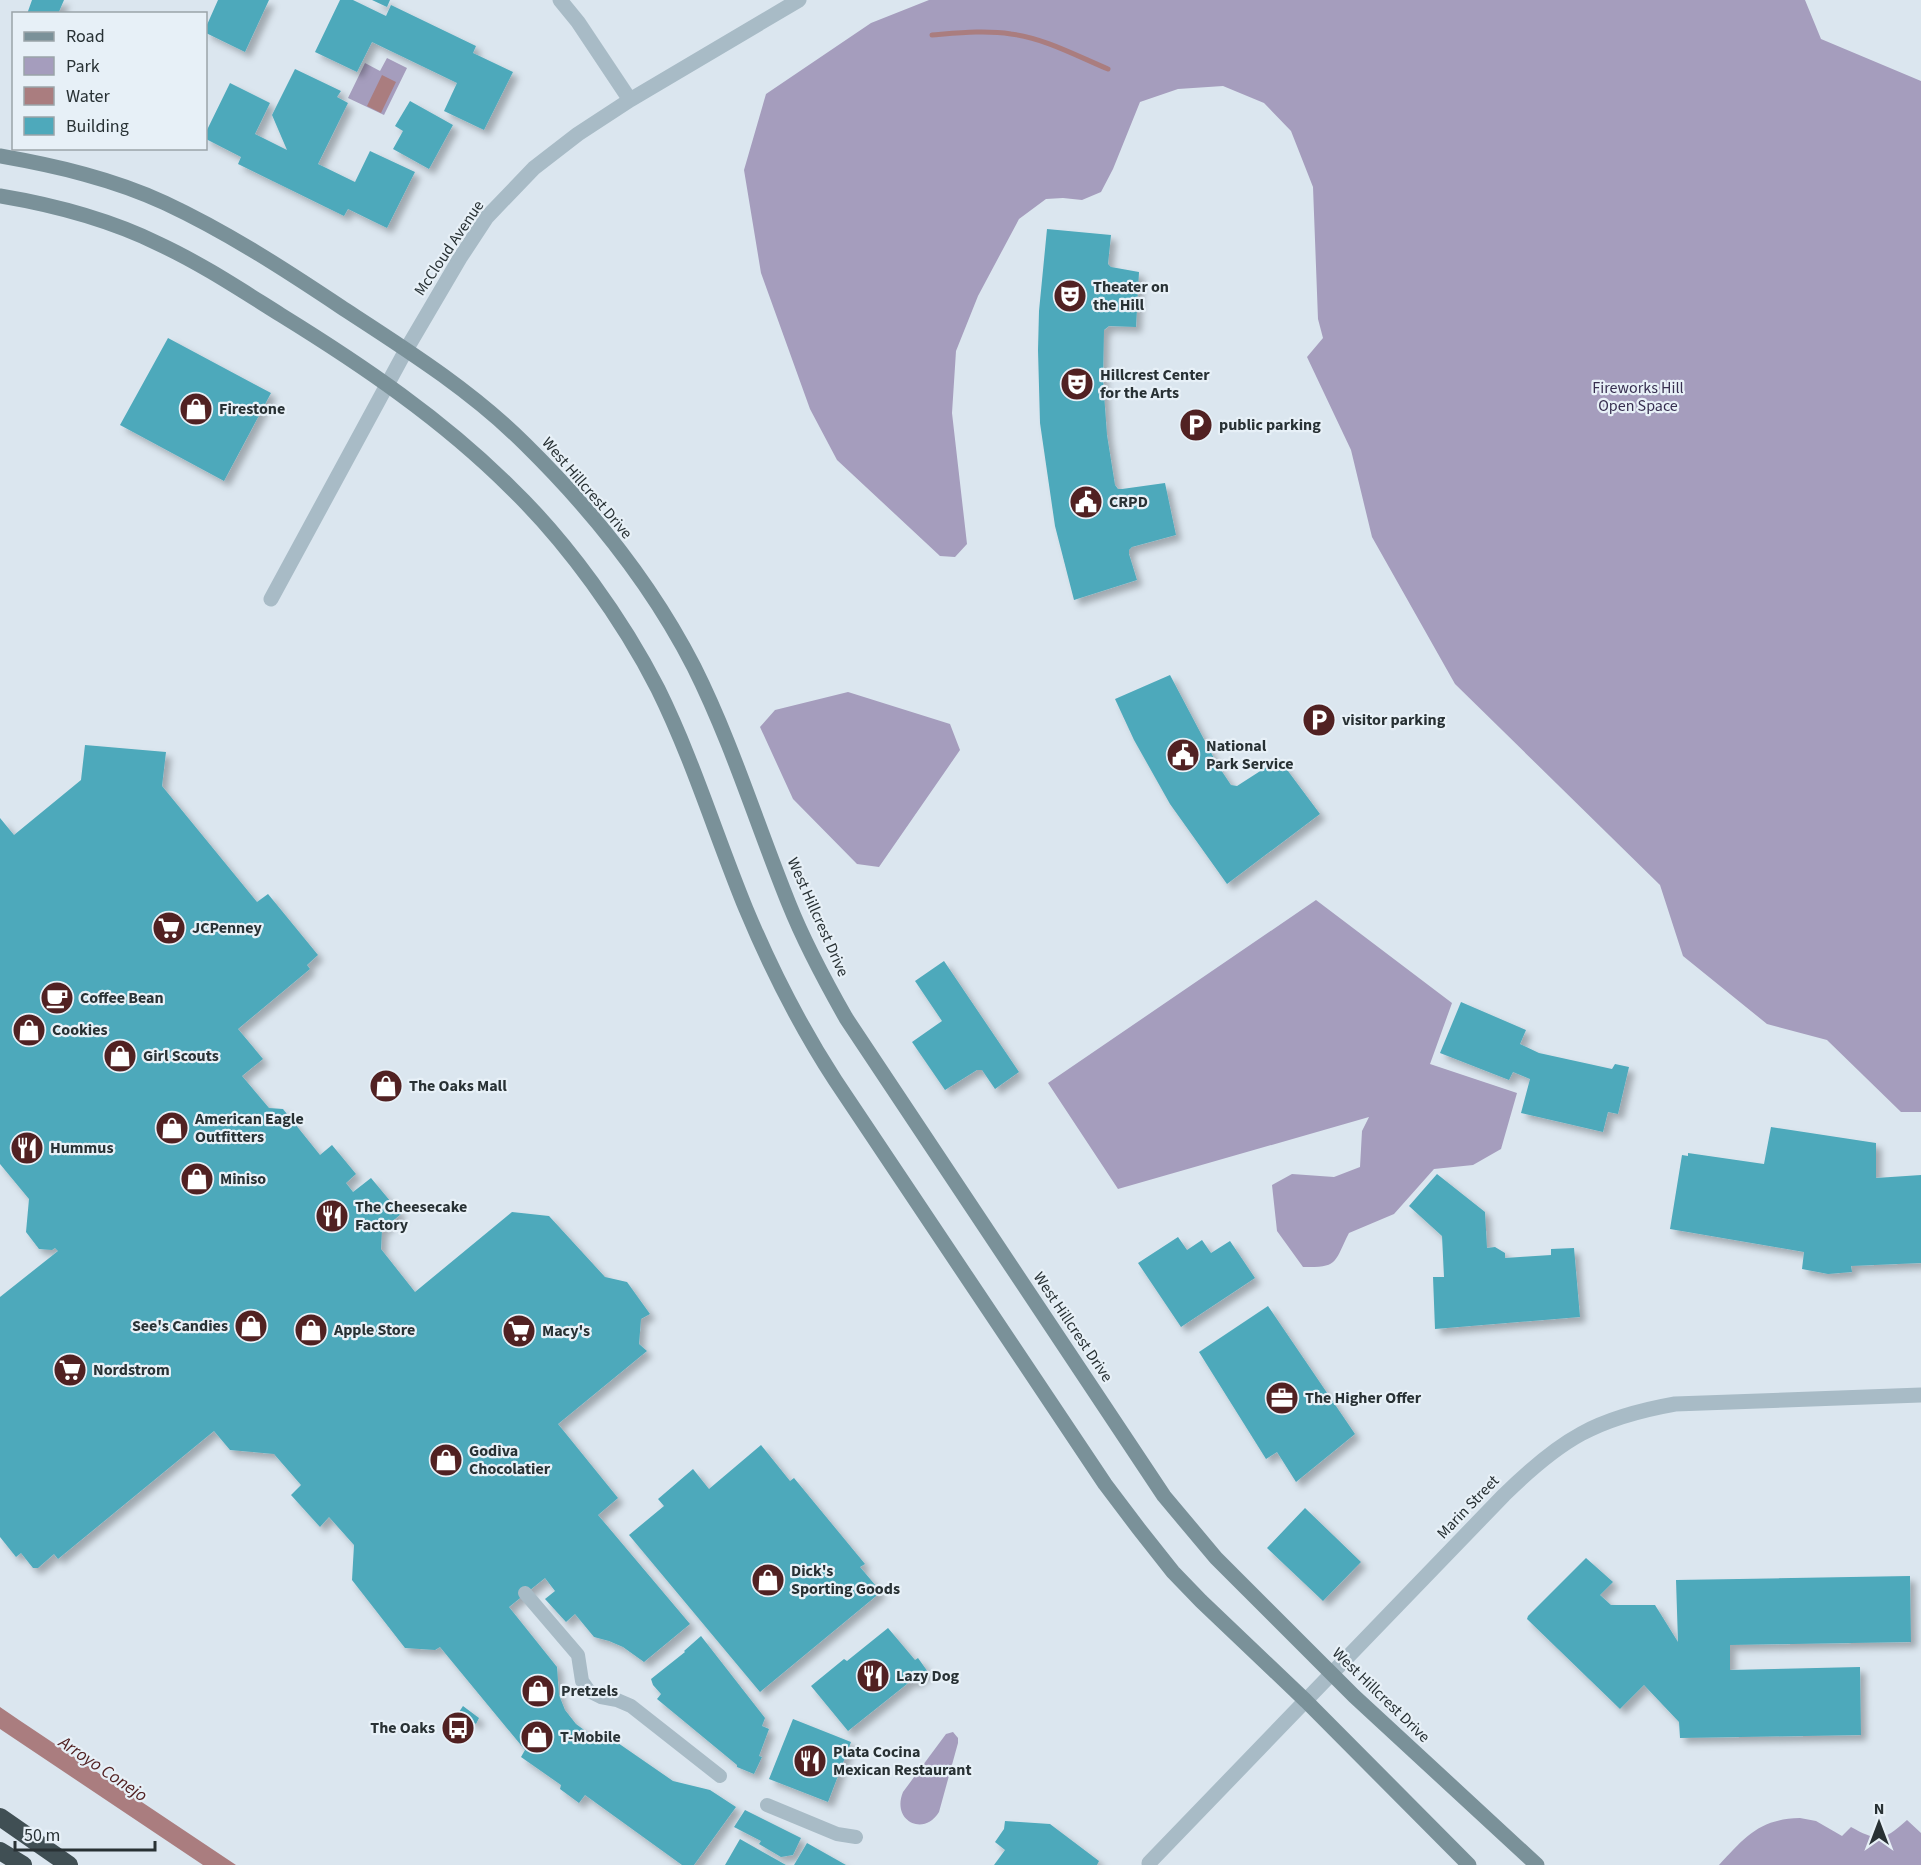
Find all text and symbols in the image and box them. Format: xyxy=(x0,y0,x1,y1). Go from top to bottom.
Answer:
legend xyxy=(12,12,207,150)
text: Road xyxy=(66,24,105,49)
text: Park xyxy=(66,54,100,79)
text: Water xyxy=(66,84,110,109)
text: Building xyxy=(66,114,129,139)
street label: McCloud Avenue xyxy=(409,196,489,300)
place label: Theater on the Hill xyxy=(1093,276,1169,316)
theatre icon: Theater on the Hill xyxy=(1052,278,1088,314)
place label: Hillcrest Center for the Arts xyxy=(1100,364,1210,404)
theatre icon: Hillcrest Center for the Arts xyxy=(1059,366,1095,402)
park label: Fireworks Hill Open Space xyxy=(1592,377,1684,417)
shop icon: Firestone xyxy=(178,391,214,427)
place label: Firestone xyxy=(219,398,285,420)
parking icon: public parking xyxy=(1178,407,1214,443)
place label: public parking xyxy=(1219,414,1321,436)
street label: West Hillcrest Drive xyxy=(537,432,637,544)
public building icon: CRPD xyxy=(1068,484,1104,520)
place label: CRPD xyxy=(1109,491,1148,513)
parking icon: visitor parking xyxy=(1301,702,1337,738)
place label: visitor parking xyxy=(1342,709,1446,731)
place label: National Park Service xyxy=(1206,735,1294,775)
public building icon: National Park Service xyxy=(1165,737,1201,773)
street label: West Hillcrest Drive xyxy=(782,854,854,980)
supermarket icon: JCPenney xyxy=(151,910,187,946)
place label: JCPenney xyxy=(192,917,262,939)
cafe icon: Coffee Bean xyxy=(39,980,75,1016)
place label: Coffee Bean xyxy=(80,987,164,1009)
shop icon: Cookies xyxy=(11,1012,47,1048)
place label: Cookies xyxy=(52,1019,108,1041)
shop icon: Girl Scouts xyxy=(102,1038,138,1074)
place label: Girl Scouts xyxy=(143,1045,219,1067)
shop icon: The Oaks Mall xyxy=(368,1068,404,1104)
place label: The Oaks Mall xyxy=(409,1075,507,1097)
place label: American Eagle Outfitters xyxy=(194,1108,304,1148)
shop icon: American Eagle Outfitters xyxy=(154,1110,190,1146)
restaurant icon: Hummus xyxy=(9,1130,45,1166)
place label: Hummus xyxy=(50,1137,113,1159)
shop icon: Miniso xyxy=(179,1161,215,1197)
place label: Miniso xyxy=(220,1168,266,1190)
place label: The Cheesecake Factory xyxy=(355,1196,467,1236)
restaurant icon: The Cheesecake Factory xyxy=(314,1198,350,1234)
street label: West Hillcrest Drive xyxy=(1028,1268,1118,1386)
shop icon: See's Candies xyxy=(233,1308,269,1344)
shop icon: Apple Store xyxy=(293,1312,329,1348)
supermarket icon: Macy's xyxy=(501,1313,537,1349)
place label: See's Candies xyxy=(132,1315,228,1337)
place label: Apple Store xyxy=(333,1319,415,1341)
place label: Macy's xyxy=(542,1320,590,1342)
supermarket icon: Nordstrom xyxy=(52,1352,88,1388)
place label: Nordstrom xyxy=(93,1359,170,1381)
office icon: The Higher Offer xyxy=(1264,1380,1300,1416)
place label: The Higher Offer xyxy=(1305,1387,1422,1409)
place label: Godiva Chocolatier xyxy=(469,1440,551,1480)
shop icon: Godiva Chocolatier xyxy=(428,1442,464,1478)
street label: Marin Street xyxy=(1432,1470,1505,1544)
place label: Dick's Sporting Goods xyxy=(791,1560,900,1600)
shop icon: Dick's Sporting Goods xyxy=(750,1562,786,1598)
street label: West Hillcrest Drive xyxy=(1327,1643,1435,1748)
restaurant icon: Lazy Dog xyxy=(855,1658,891,1694)
place label: Lazy Dog xyxy=(896,1665,960,1687)
shop icon: Pretzels xyxy=(520,1673,556,1709)
place label: Pretzels xyxy=(561,1680,618,1702)
bus stop icon: The Oaks xyxy=(440,1710,476,1746)
place label: The Oaks xyxy=(370,1717,435,1739)
shop icon: T-Mobile xyxy=(519,1719,555,1755)
place label: T-Mobile xyxy=(560,1726,621,1748)
water label: Arroyo Conejo xyxy=(53,1730,152,1808)
place label: Plata Cocina Mexican Restaurant xyxy=(833,1741,972,1781)
restaurant icon: Plata Cocina Mexican Restaurant xyxy=(792,1743,828,1779)
north arrow xyxy=(1849,1793,1909,1853)
text: N xyxy=(1874,1798,1884,1820)
scale bar xyxy=(15,1814,154,1852)
text: 50 m xyxy=(24,1823,60,1848)

